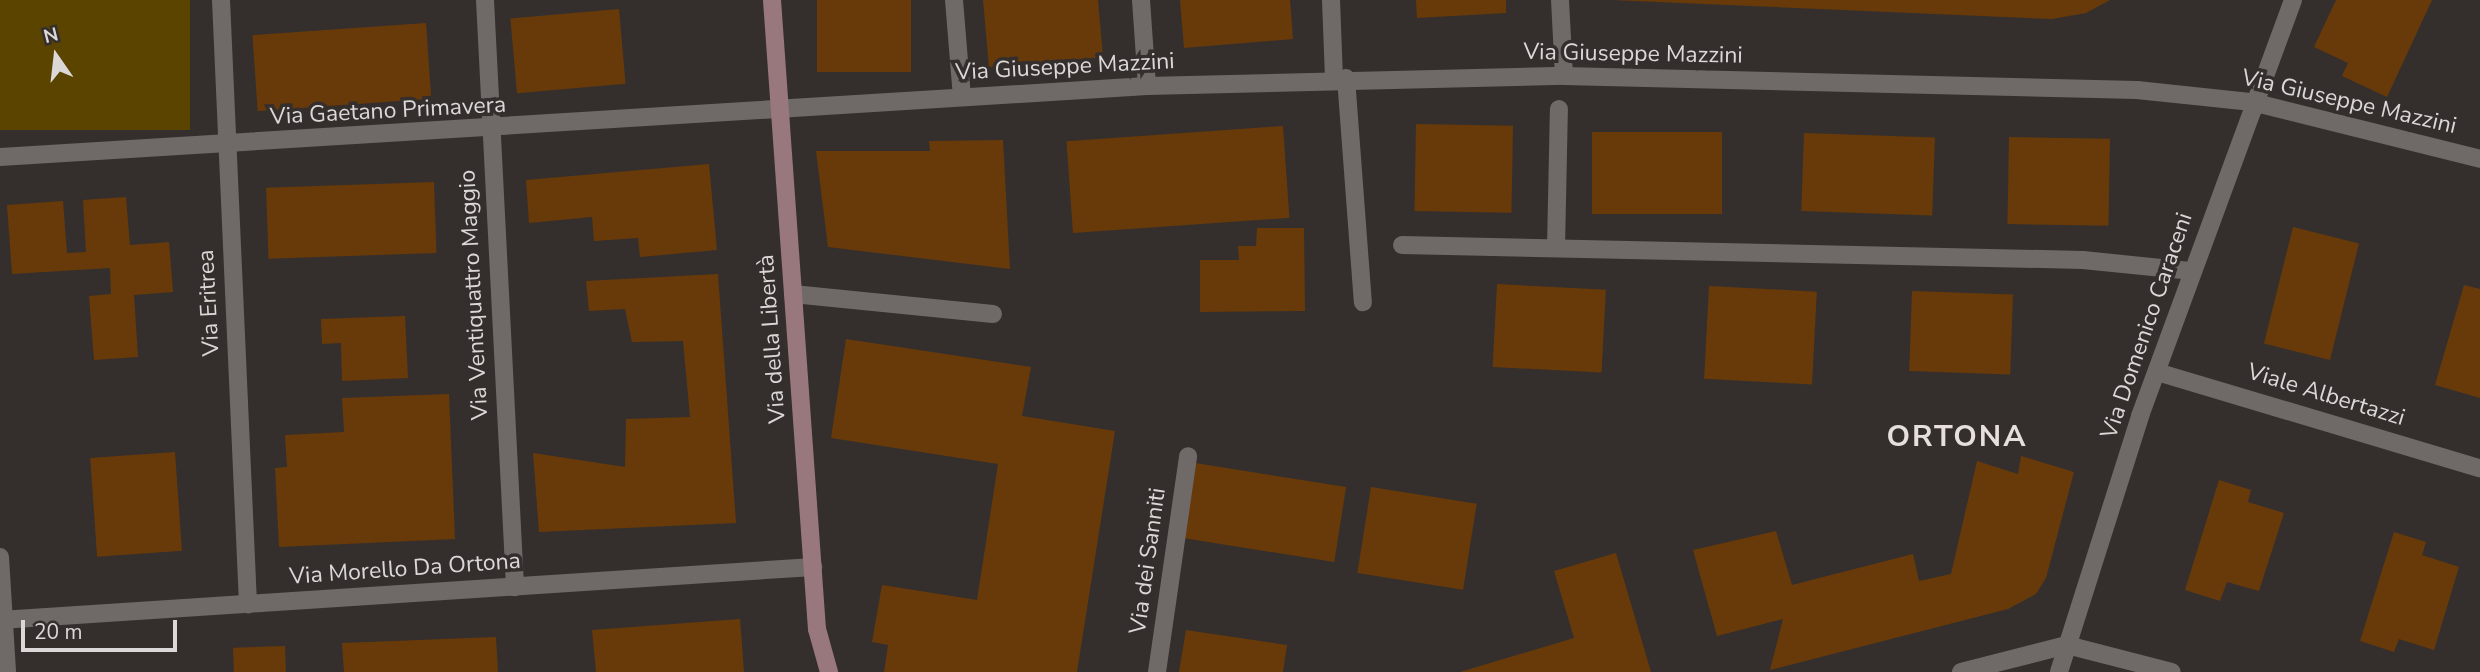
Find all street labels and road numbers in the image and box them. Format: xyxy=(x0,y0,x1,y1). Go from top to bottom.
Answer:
street label: Via Giuseppe Mazzini xyxy=(1523,38,1743,70)
street label: Via Giuseppe Mazzini xyxy=(955,47,1175,87)
street label: Via Giuseppe Mazzini xyxy=(2239,64,2459,140)
street label: Via Gaetano Primavera xyxy=(269,91,507,131)
street label: Via Ventiquattro Maggio xyxy=(454,169,494,421)
street label: Via Domenico Caraceni xyxy=(2095,209,2199,443)
street label: Via Eritrea xyxy=(192,249,226,357)
street label: Via della Libertà xyxy=(752,254,792,424)
street label: Viale Albertazzi xyxy=(2244,358,2408,432)
street label: Via dei Sanniti xyxy=(1124,486,1172,636)
street label: Via Morello Da Ortona xyxy=(288,547,522,591)

